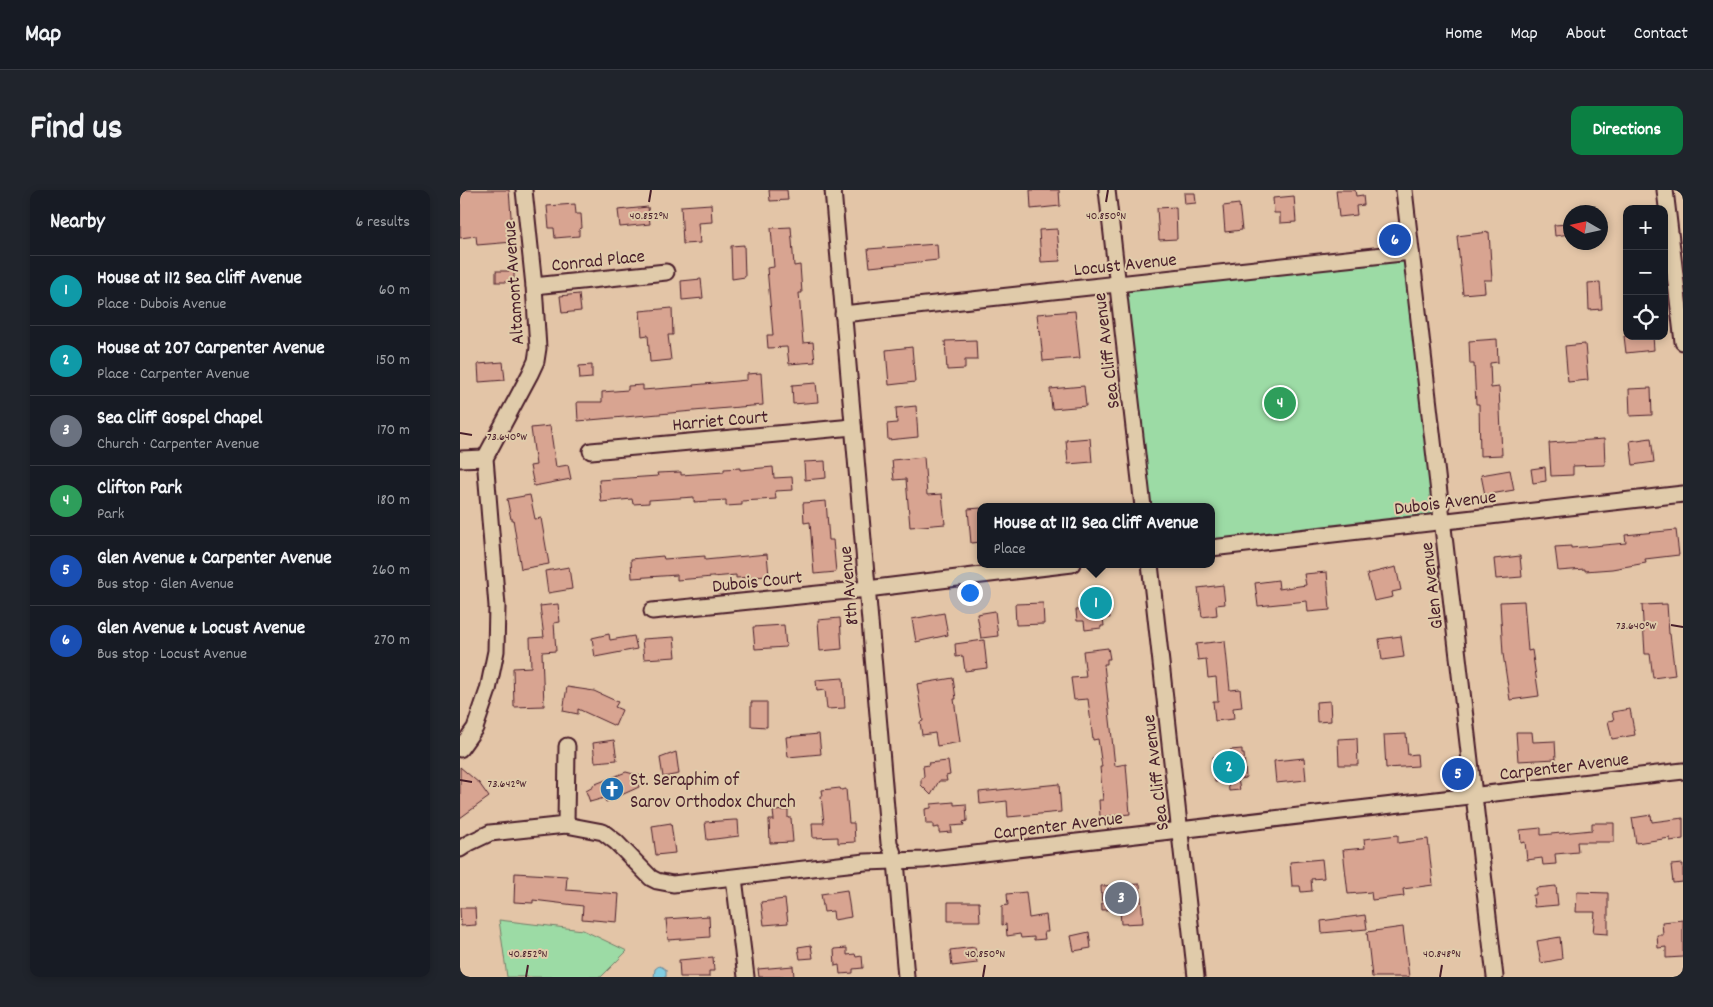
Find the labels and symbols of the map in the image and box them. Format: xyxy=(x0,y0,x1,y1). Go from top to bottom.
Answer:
north arrow xyxy=(1563,205,1608,250)
text: 40.852°N xyxy=(630,208,669,225)
text: 40.850°N xyxy=(1086,208,1126,225)
street label: Altamont Avenue xyxy=(498,220,533,346)
pin: 6 xyxy=(1379,221,1411,259)
street label: Conrad Place xyxy=(550,244,646,281)
street label: Locust Avenue xyxy=(1073,248,1178,285)
street label: Sea Cliff Avenue xyxy=(1088,291,1129,410)
pin: 4 xyxy=(1264,384,1296,422)
street label: Harriet Court xyxy=(671,405,769,440)
text: 73.640°W xyxy=(487,429,527,446)
street label: Dubois Avenue xyxy=(1393,485,1498,524)
street label: Glen Avenue xyxy=(1415,540,1452,631)
street label: 8th Avenue xyxy=(834,545,867,627)
street label: Dubois Court xyxy=(711,565,804,602)
your location xyxy=(957,580,983,606)
pin: 1 xyxy=(1080,584,1112,622)
text: 73.640°W xyxy=(1616,618,1656,635)
street label: Sea Cliff Avenue xyxy=(1137,713,1178,832)
street label: Carpenter Avenue xyxy=(1498,747,1631,790)
pin: 2 xyxy=(1213,748,1245,786)
pin: 5 xyxy=(1442,755,1474,793)
place label: St. Seraphim of Sarov Orthodox Church xyxy=(630,768,796,817)
text: 73.642°W xyxy=(488,776,526,793)
church icon: St. Seraphim of Sarov Orthodox Church xyxy=(599,776,625,802)
street label: Carpenter Avenue xyxy=(992,806,1125,849)
pin: 3 xyxy=(1105,879,1137,917)
text: 40.852°N xyxy=(509,946,548,963)
text: 40.850°N xyxy=(965,946,1005,963)
text: 40.848°N xyxy=(1423,946,1461,963)

